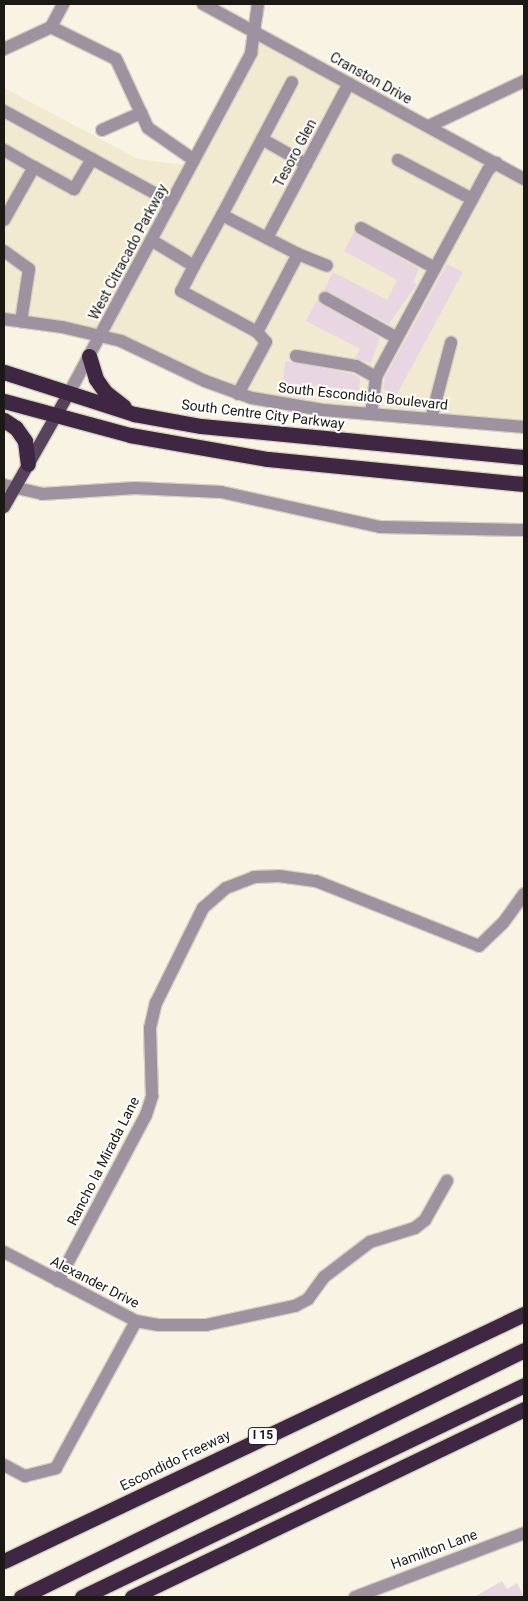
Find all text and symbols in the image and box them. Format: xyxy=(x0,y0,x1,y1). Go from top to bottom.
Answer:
street label: Cranston Drive xyxy=(327,49,415,107)
street label: Tesoro Glen xyxy=(270,116,320,190)
street label: West Citracado Parkway xyxy=(85,181,171,323)
street label: South Escondido Boulevard xyxy=(277,379,449,413)
street label: South Centre City Parkway xyxy=(180,396,346,432)
street label: Rancho la Mirada Lane xyxy=(63,1094,143,1228)
street label: Alexander Drive xyxy=(48,1252,142,1312)
street label: Escondido Freeway xyxy=(117,1426,233,1494)
road number: I 15 xyxy=(247,1426,279,1445)
street label: Hamilton Lane xyxy=(389,1526,479,1572)

